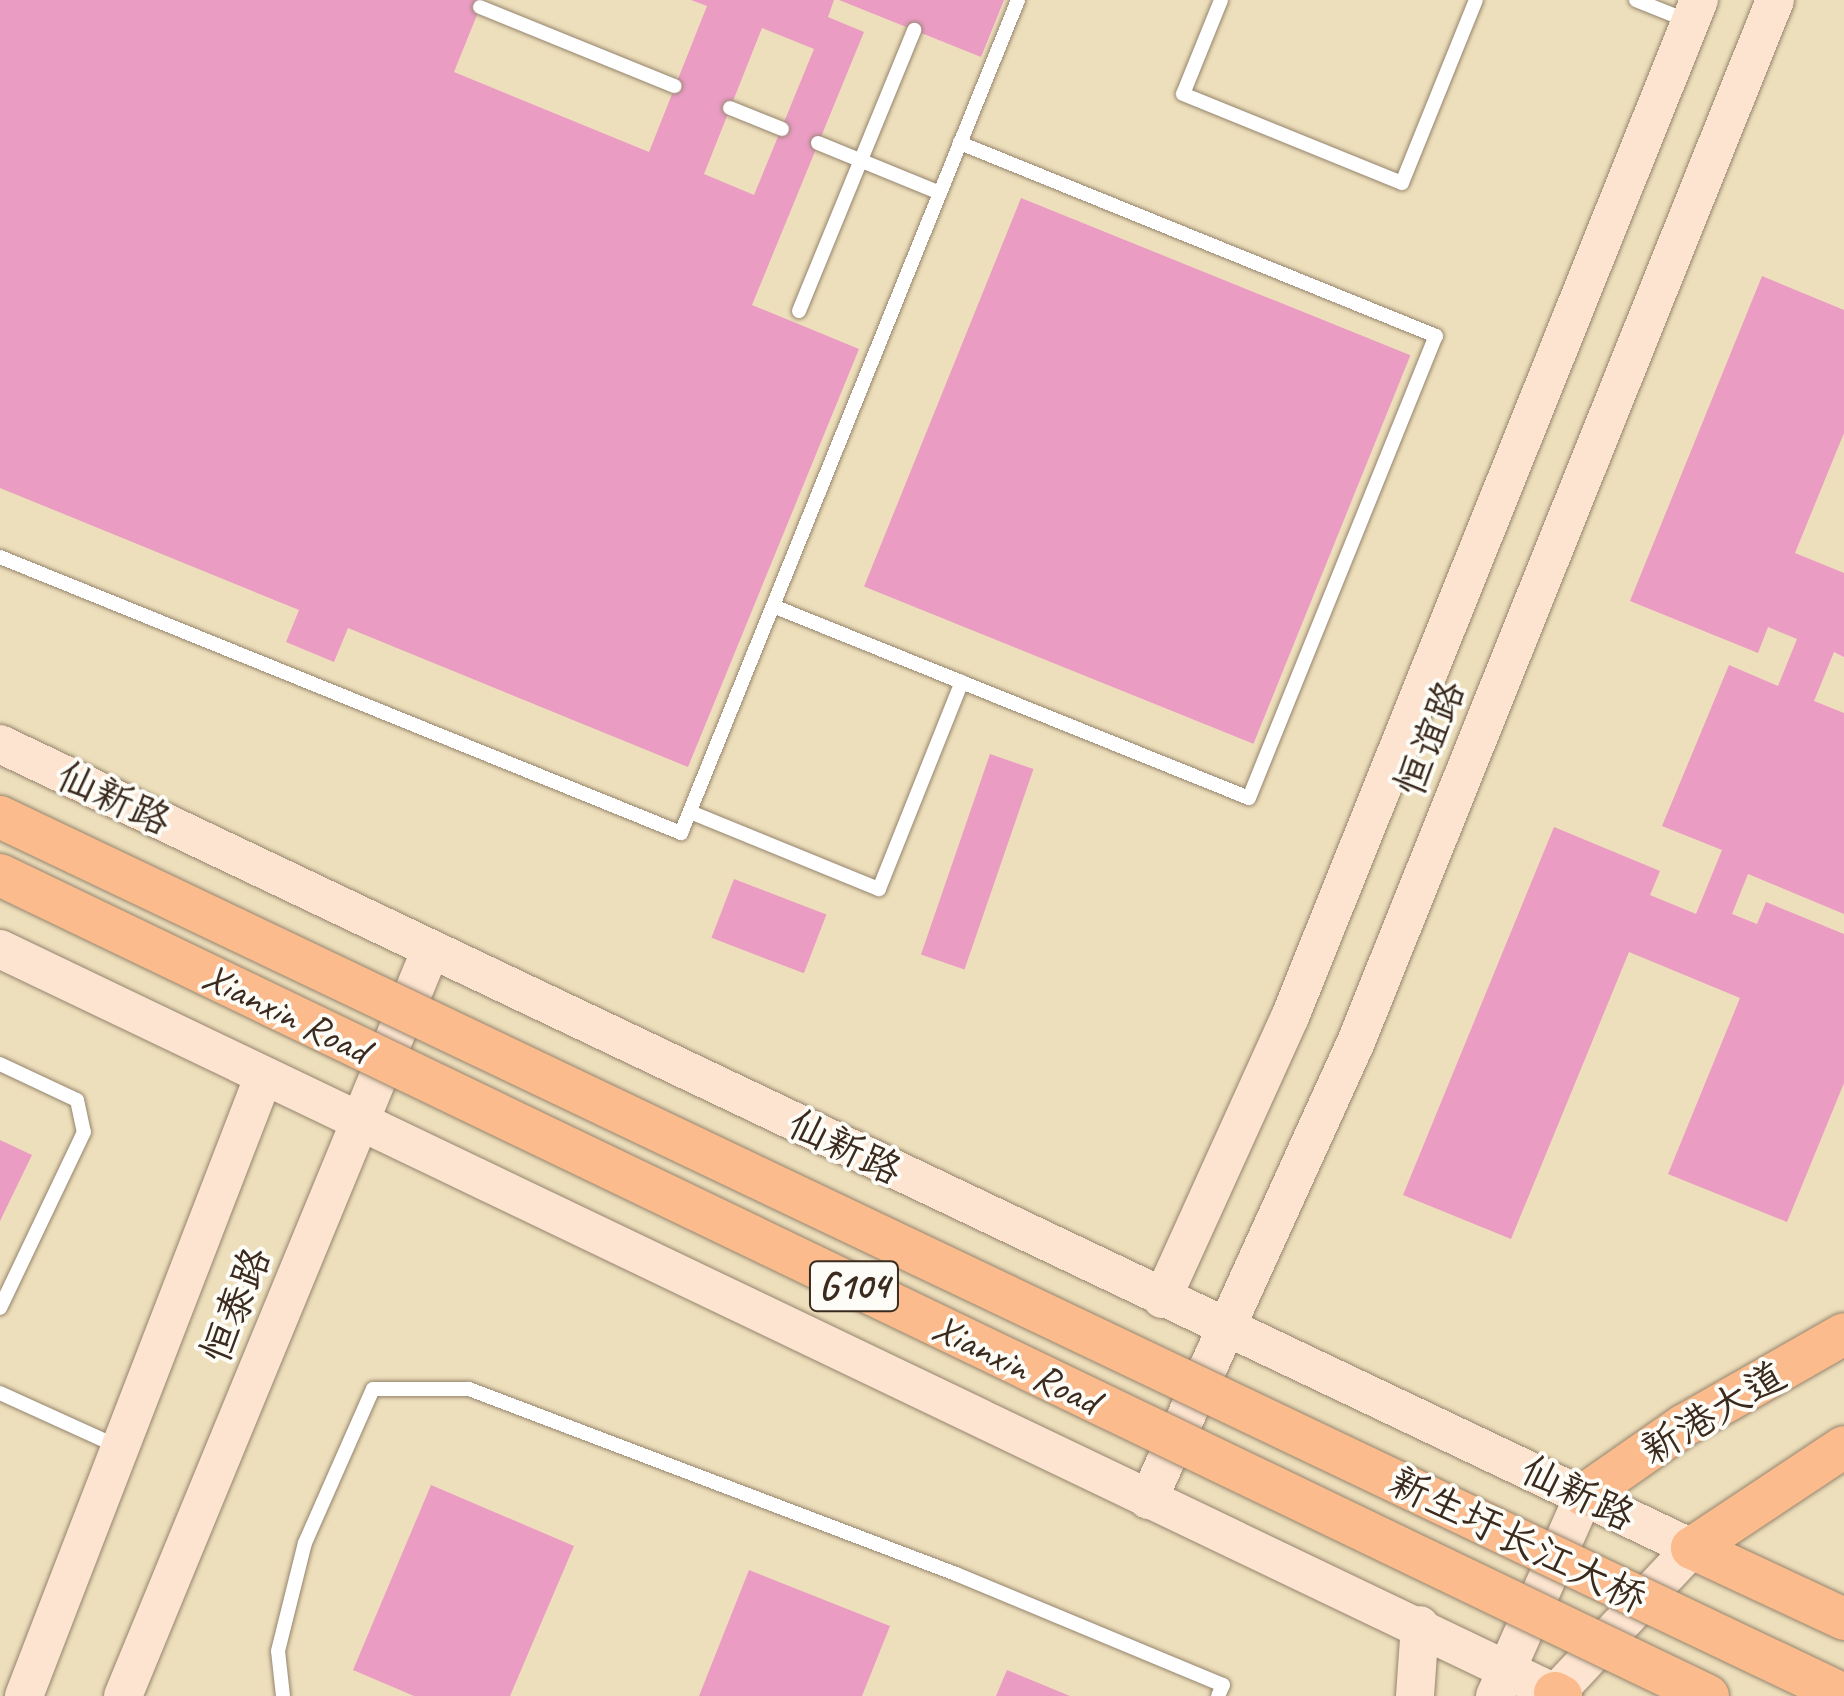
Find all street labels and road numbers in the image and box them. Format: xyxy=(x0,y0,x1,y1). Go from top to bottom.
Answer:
street label: 恒谊路 xyxy=(1385,673,1475,803)
street label: 仙新路 xyxy=(49,751,179,845)
street label: Xianxin Road xyxy=(195,952,377,1074)
street label: 仙新路 xyxy=(781,1099,909,1195)
street label: 恒泰路 xyxy=(191,1240,281,1370)
road number: G104 xyxy=(806,1253,902,1319)
street label: Xianxin Road xyxy=(925,1303,1107,1425)
street label: 新港大道 xyxy=(1632,1351,1794,1475)
street label: 仙新路 xyxy=(1514,1445,1642,1541)
street label: 新生圩长江大桥 xyxy=(1382,1457,1654,1623)

